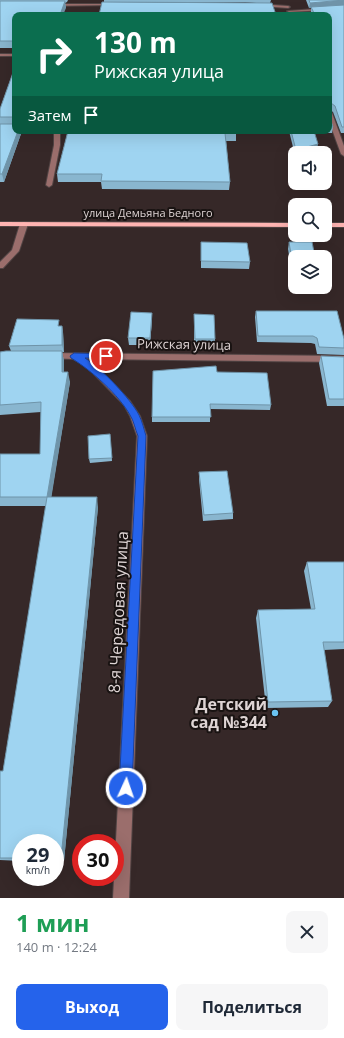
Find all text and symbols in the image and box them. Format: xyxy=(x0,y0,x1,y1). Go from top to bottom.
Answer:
text: 130 m xyxy=(94,23,177,61)
icon: right xyxy=(28,28,80,80)
text: Рижская улица xyxy=(94,59,224,83)
icon: arrive xyxy=(80,104,102,126)
text: Затем xyxy=(28,105,72,125)
map controls xyxy=(288,146,332,294)
button: sound xyxy=(288,146,332,190)
button: search xyxy=(288,198,332,242)
street label: улица Демьяна Бедного xyxy=(83,205,213,220)
button: layers xyxy=(288,250,332,294)
street label: Рижская улица xyxy=(137,334,231,354)
pin xyxy=(89,339,123,373)
icon: arrive xyxy=(95,345,117,367)
street label: 8-я Чередовая улица xyxy=(103,530,133,694)
place label: Детский сад №344 xyxy=(190,693,267,733)
marker: Детский сад №344 xyxy=(270,708,280,718)
position arrow xyxy=(105,767,147,809)
speed limit sign: 30 xyxy=(72,834,124,886)
text: 29 xyxy=(27,841,49,868)
text: km/h xyxy=(26,863,50,877)
text: 1 мин xyxy=(16,906,89,939)
button: close xyxy=(286,911,328,953)
text: 140 m · 12:24 xyxy=(16,938,97,956)
button: Выход xyxy=(16,984,168,1030)
button: Поделиться xyxy=(176,984,328,1030)

